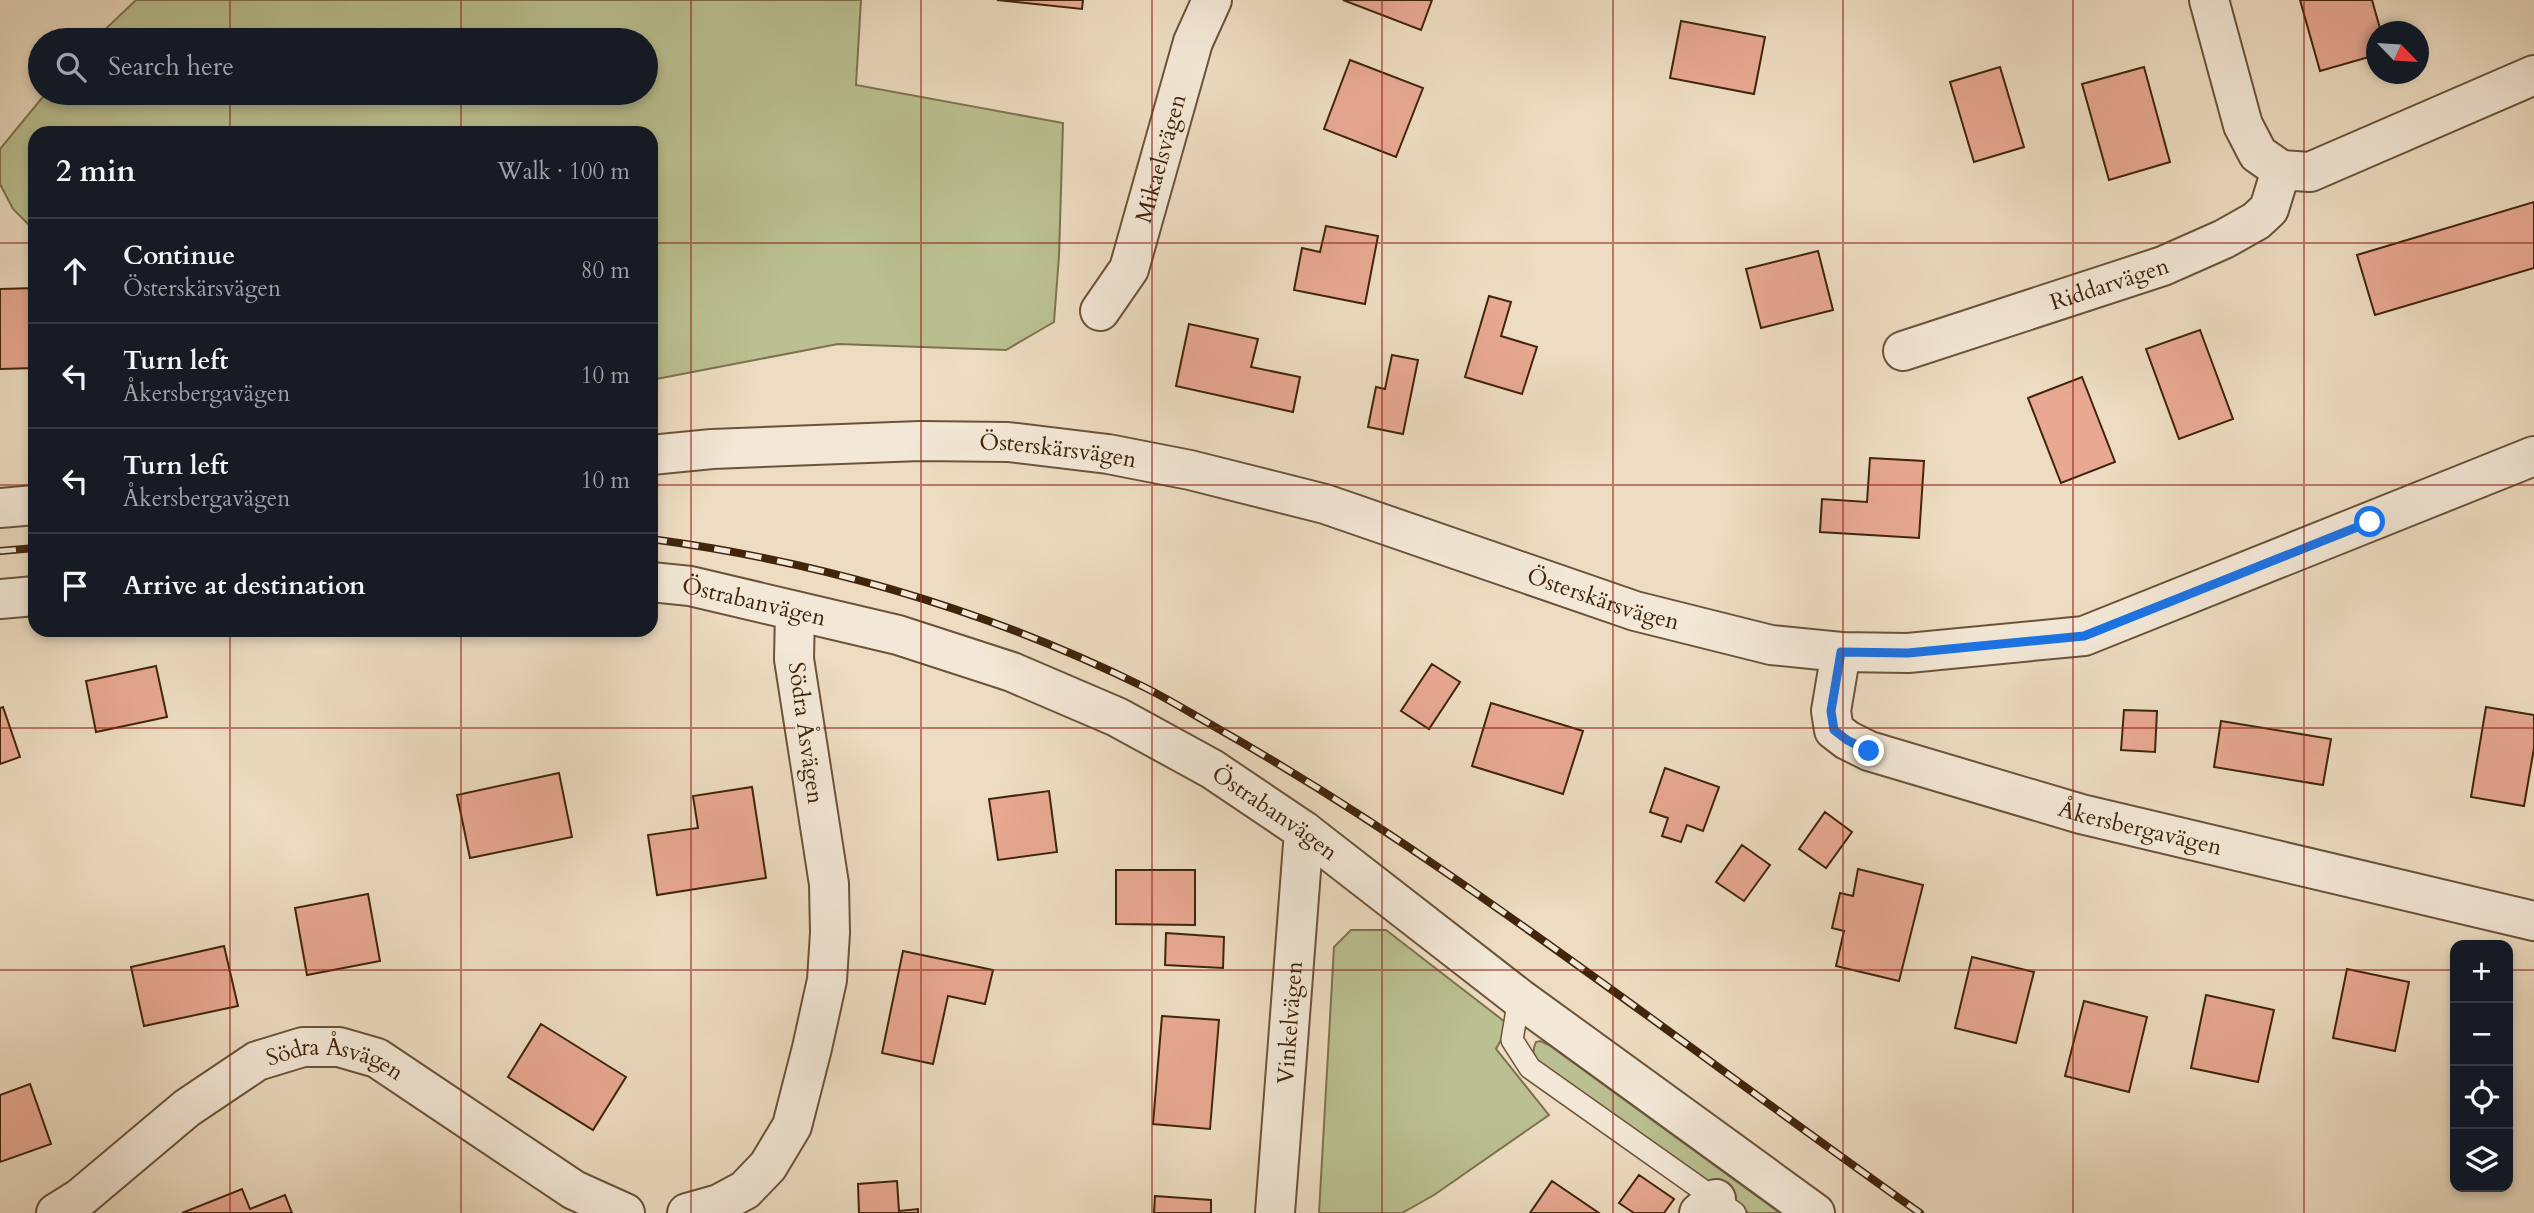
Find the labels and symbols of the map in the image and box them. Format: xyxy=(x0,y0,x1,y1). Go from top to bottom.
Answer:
north arrow xyxy=(2366,21,2429,84)
street label: Mikaelsvägen xyxy=(1127,90,1193,226)
street label: Riddarvägen xyxy=(2046,250,2173,317)
street label: Österskärsvägen xyxy=(979,426,1139,475)
route start xyxy=(2354,506,2385,537)
street label: Österskärsvägen xyxy=(1523,559,1683,637)
street label: Östrabanvägen xyxy=(679,569,829,633)
street label: Södra Åsvägen xyxy=(781,660,832,806)
route end xyxy=(1853,735,1884,766)
street label: Östrabanvägen xyxy=(1206,758,1344,867)
street label: Åkersbergavägen xyxy=(2055,792,2225,862)
street label: Vinkelvägen xyxy=(1269,960,1310,1085)
street label: Södra Åsvägen xyxy=(262,1031,410,1087)

